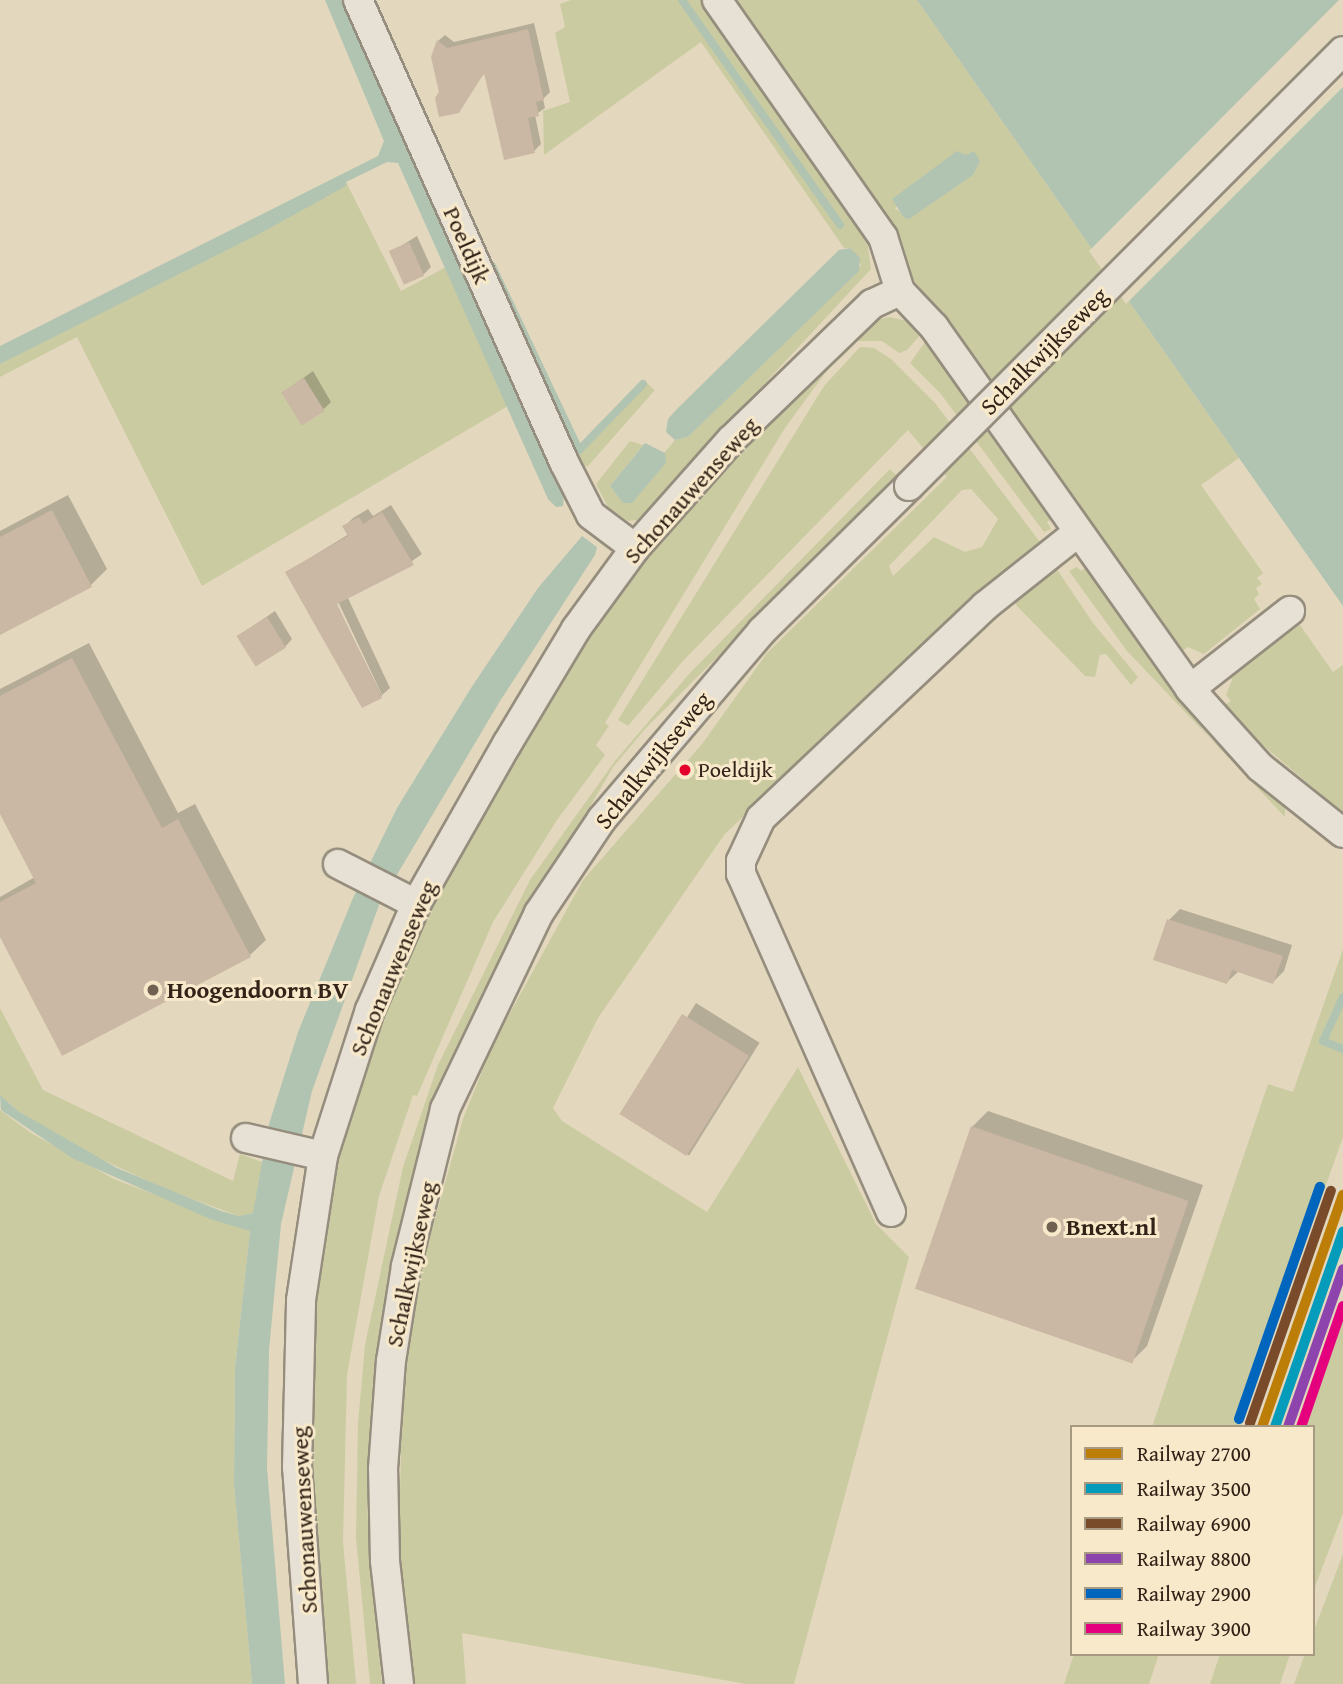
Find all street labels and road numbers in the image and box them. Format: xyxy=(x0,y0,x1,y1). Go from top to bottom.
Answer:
street label: Poeldijk xyxy=(437,202,497,288)
street label: Schalkwijkseweg xyxy=(974,281,1114,421)
street label: Schonauwenseweg xyxy=(618,411,764,569)
street label: Schalkwijkseweg xyxy=(589,685,717,835)
street label: Schonauwenseweg xyxy=(343,876,443,1060)
street label: Schalkwijkseweg xyxy=(379,1178,443,1350)
street label: Schonauwenseweg xyxy=(285,1426,323,1614)

